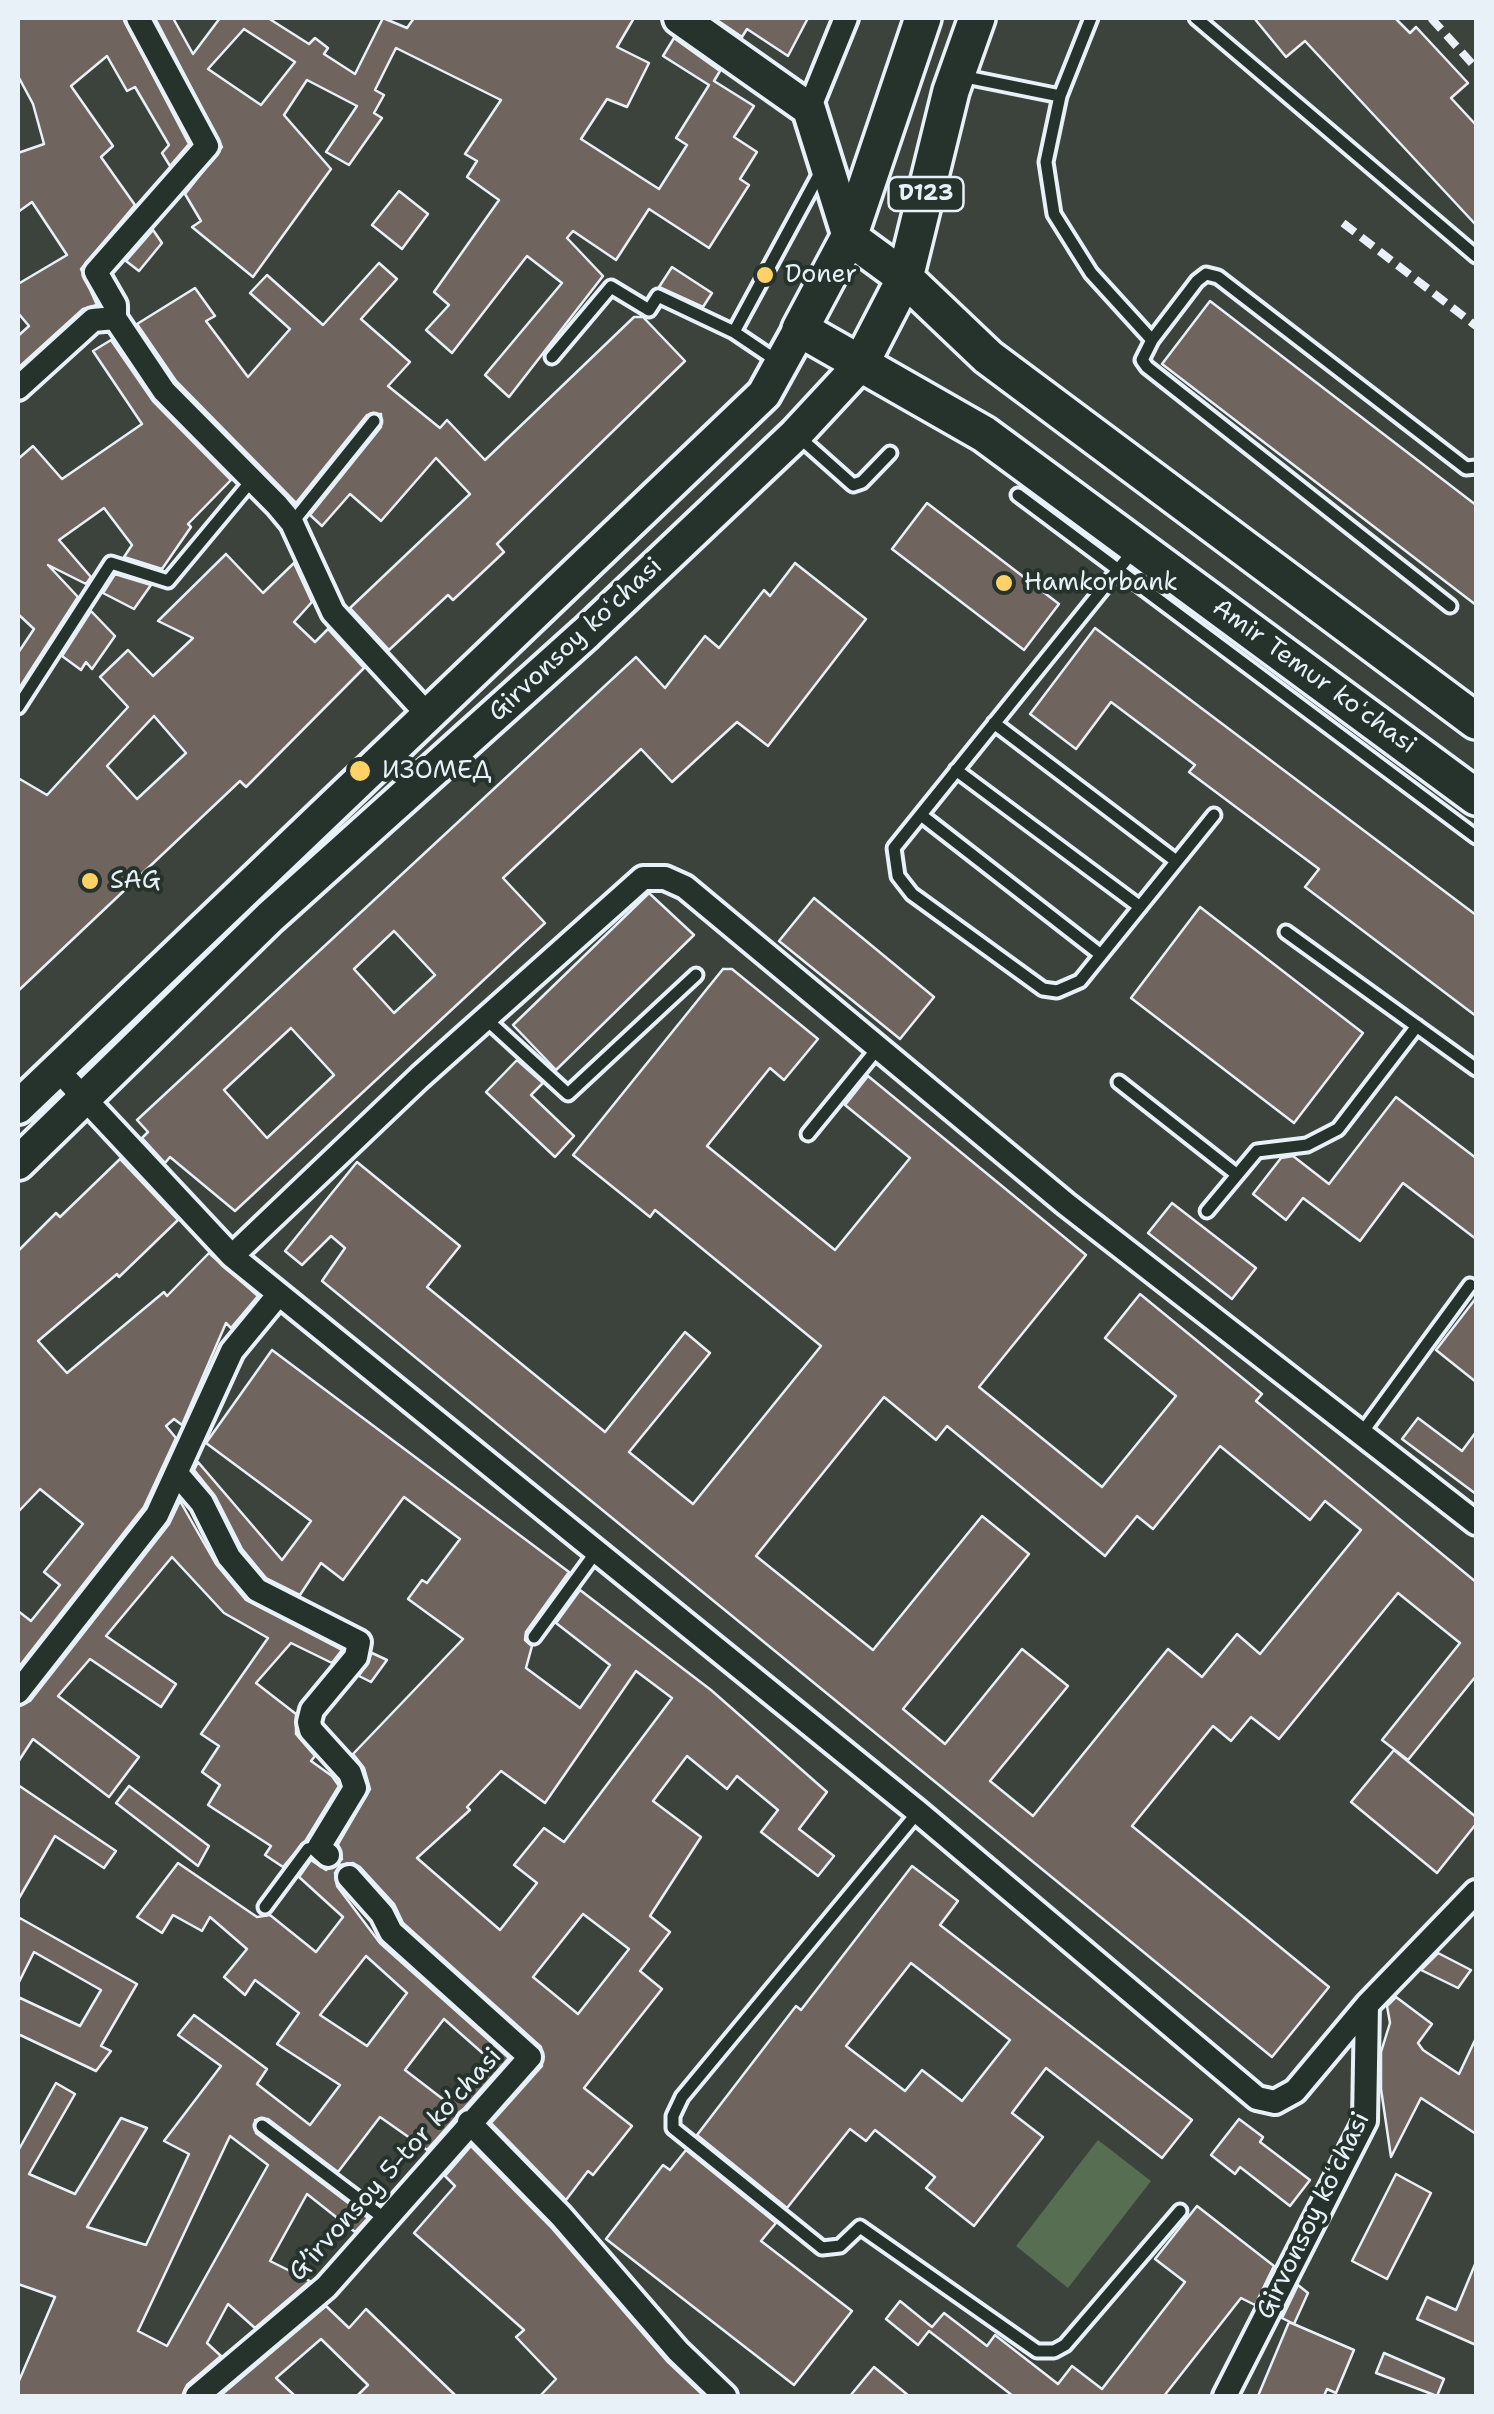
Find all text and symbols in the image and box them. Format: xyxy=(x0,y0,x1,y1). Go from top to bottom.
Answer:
road number: D123 xyxy=(888,177,964,211)
place label: Doner xyxy=(785,260,857,290)
marker: Doner xyxy=(754,264,776,286)
street label: Girvonsoy koʻchasi xyxy=(483,552,669,728)
place label: Hamkorbank xyxy=(1024,568,1178,598)
marker: Hamkorbank xyxy=(993,572,1015,594)
street label: Amir Temur koʻchasi xyxy=(1206,593,1422,761)
place label: ИЗОМЕД xyxy=(382,756,491,786)
marker: ИЗОМЕД xyxy=(347,758,373,784)
place label: SAG xyxy=(110,866,161,896)
marker: SAG xyxy=(79,870,101,892)
street label: Gʼirvonsoy 5-tor koʼchasi xyxy=(283,2042,509,2288)
street label: Girvonsoy koʻchasi xyxy=(1251,2108,1377,2324)

